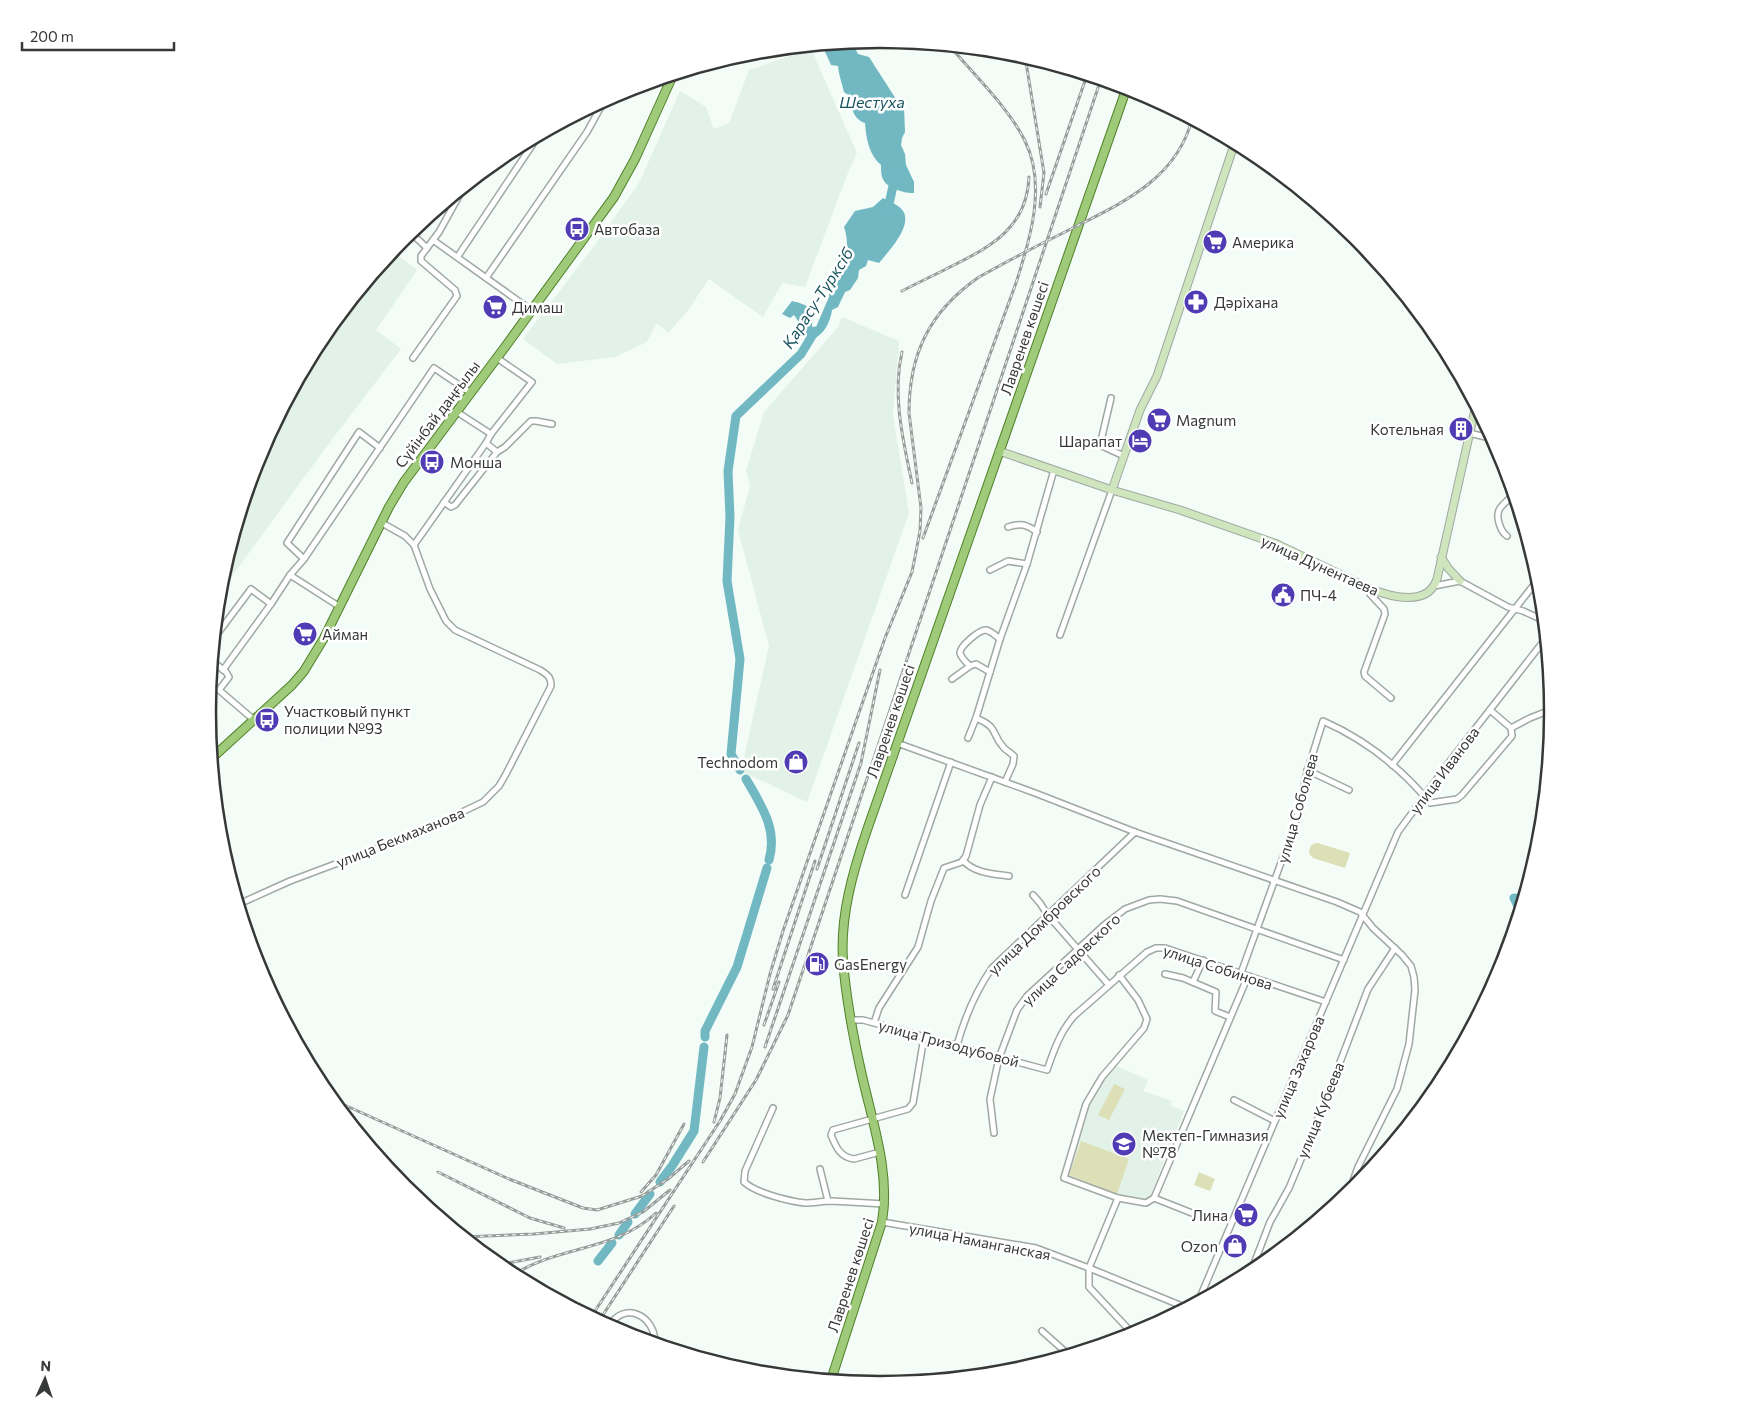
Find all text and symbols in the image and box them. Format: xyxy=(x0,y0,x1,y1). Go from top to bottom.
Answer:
scale bar xyxy=(22,20,175,52)
text: 200 m xyxy=(30,27,74,45)
water label: Шестуха xyxy=(839,92,905,111)
bus stop icon: Автобаза xyxy=(564,216,590,242)
place label: Автобаза xyxy=(594,220,660,238)
supermarket icon: Америка xyxy=(1202,229,1228,255)
place label: Америка xyxy=(1232,233,1294,251)
water label: Қарасу-Түрксіб xyxy=(777,243,857,352)
street label: Лавренев көшесі xyxy=(996,279,1052,397)
pharmacy icon: Дəріхана xyxy=(1183,289,1209,315)
place label: Дəріхана xyxy=(1214,293,1278,311)
supermarket icon: Димаш xyxy=(482,294,508,320)
place label: Димаш xyxy=(512,298,563,316)
street label: Сүйінбай даңғылы xyxy=(391,357,483,471)
supermarket icon: Magnum xyxy=(1146,407,1172,433)
place label: Magnum xyxy=(1176,411,1236,429)
building icon: Котельная xyxy=(1448,416,1474,442)
place label: Котельная xyxy=(1370,420,1444,438)
hotel icon: Шарапат xyxy=(1127,428,1153,454)
place label: Шарапат xyxy=(1059,432,1122,450)
bus stop icon: Монша xyxy=(419,449,445,475)
place label: Монша xyxy=(450,453,502,471)
street label: улица Дунентаева xyxy=(1258,531,1382,599)
public building icon: ПЧ-4 xyxy=(1270,582,1296,608)
place label: ПЧ-4 xyxy=(1300,586,1337,604)
supermarket icon: Айман xyxy=(292,621,318,647)
place label: Айман xyxy=(322,625,368,643)
street label: Лавренев көшесі xyxy=(862,662,918,780)
place label: Участковый пункт полиции №93 xyxy=(284,702,410,737)
bus stop icon: Участковый пункт полиции №93 xyxy=(254,707,280,733)
street label: улица Иванова xyxy=(1405,723,1483,817)
shop icon: Technodom xyxy=(783,749,809,775)
street label: улица Соболева xyxy=(1273,751,1321,865)
place label: Technodom xyxy=(697,753,778,771)
street label: улица Бекмаханова xyxy=(333,803,467,871)
street label: улица Домбровского xyxy=(984,862,1104,978)
street label: улица Садовского xyxy=(1018,909,1124,1009)
street label: улица Собинова xyxy=(1161,941,1275,993)
fuel station icon: GasEnergy xyxy=(804,951,830,977)
place label: GasEnergy xyxy=(834,955,907,973)
street label: улица Захарова xyxy=(1268,1013,1328,1121)
street label: улица Гризодубовой xyxy=(877,1016,1021,1070)
street label: улица Кубеева xyxy=(1293,1059,1347,1161)
place label: Мектеп-Гимназия №78 xyxy=(1142,1126,1269,1161)
school or university icon: Мектеп-Гимназия №78 xyxy=(1111,1131,1137,1157)
supermarket icon: Лина xyxy=(1233,1202,1259,1228)
place label: Лина xyxy=(1192,1206,1228,1224)
street label: Лавренев көшесі xyxy=(823,1216,877,1334)
street label: улица Наманганская xyxy=(908,1218,1052,1264)
shop icon: Ozon xyxy=(1222,1233,1248,1259)
place label: Ozon xyxy=(1181,1237,1218,1255)
north arrow xyxy=(20,1354,70,1404)
text: N xyxy=(40,1357,51,1374)

